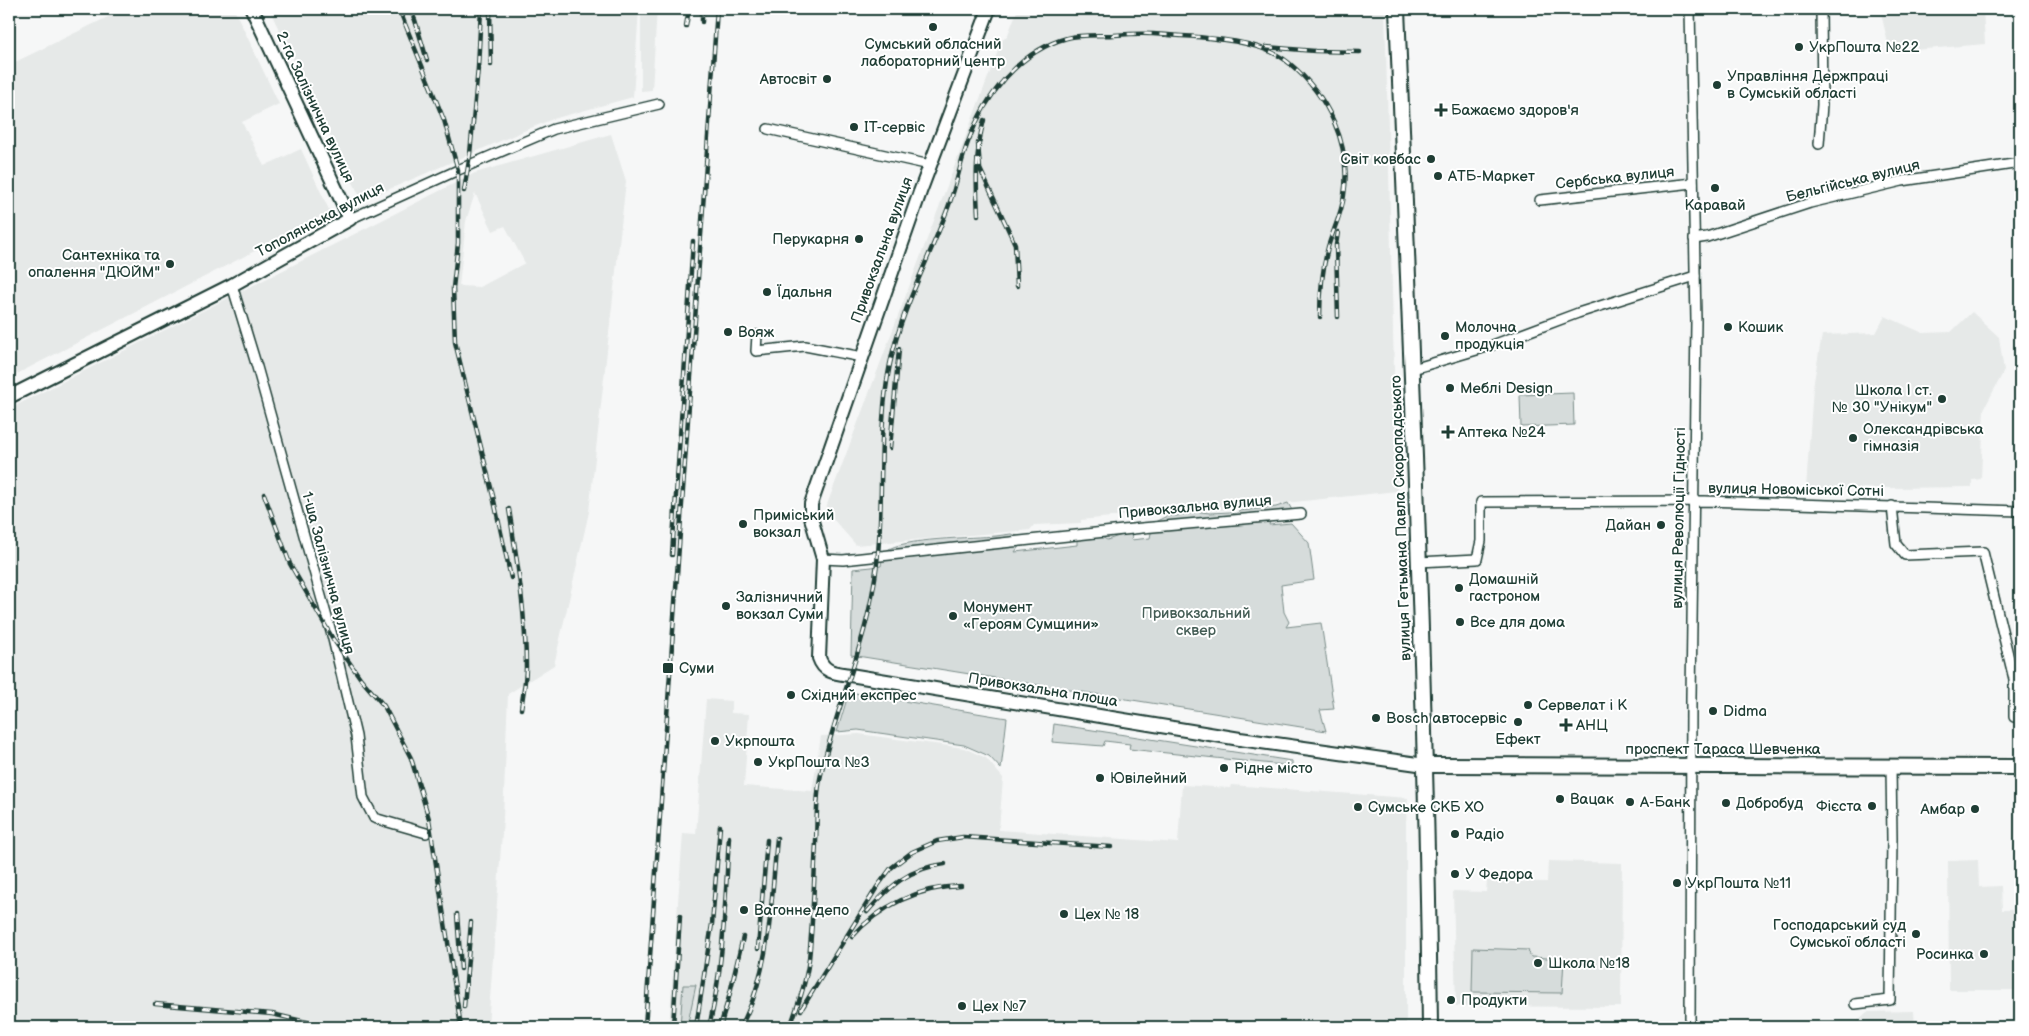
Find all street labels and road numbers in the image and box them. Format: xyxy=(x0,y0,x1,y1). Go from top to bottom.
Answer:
street label: 2-га Залізнична вулиця xyxy=(272,28,358,186)
street label: Бельгійська вулиця xyxy=(1784,155,1922,207)
street label: Сербська вулиця xyxy=(1555,162,1675,194)
street label: Привокзальна вулиця xyxy=(847,174,917,326)
street label: Тополянська вулиця xyxy=(253,178,387,262)
street label: вулиця Гетьмана Павла Скоропадського xyxy=(1387,375,1415,661)
street label: вулиця Революції Гідності xyxy=(1668,427,1690,609)
street label: вулиця Новоміської Сотні xyxy=(1708,479,1884,501)
street label: 1-ша Залізнична вулиця xyxy=(297,490,359,656)
street label: Привокзальна вулиця xyxy=(1117,491,1273,523)
street label: Привокзальна площа xyxy=(967,669,1119,711)
street label: проспект Тараса Шевченка xyxy=(1625,740,1821,759)

